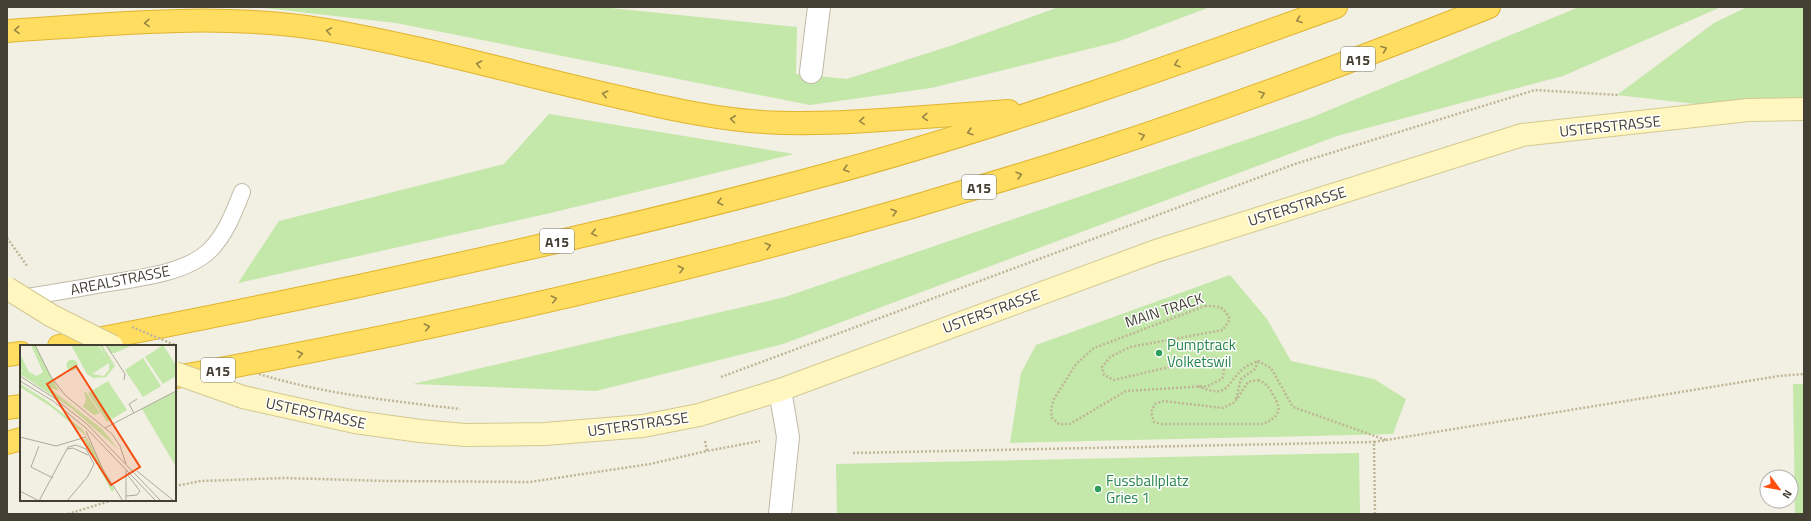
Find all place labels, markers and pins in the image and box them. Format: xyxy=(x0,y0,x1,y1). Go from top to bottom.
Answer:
place label: Pumptrack Volketswil xyxy=(1167,333,1236,373)
marker: Pumptrack Volketswil xyxy=(1154,348,1164,358)
place label: Fussballplatz Gries 1 xyxy=(1106,469,1189,509)
marker: Fussballplatz Gries 1 xyxy=(1093,484,1103,494)

